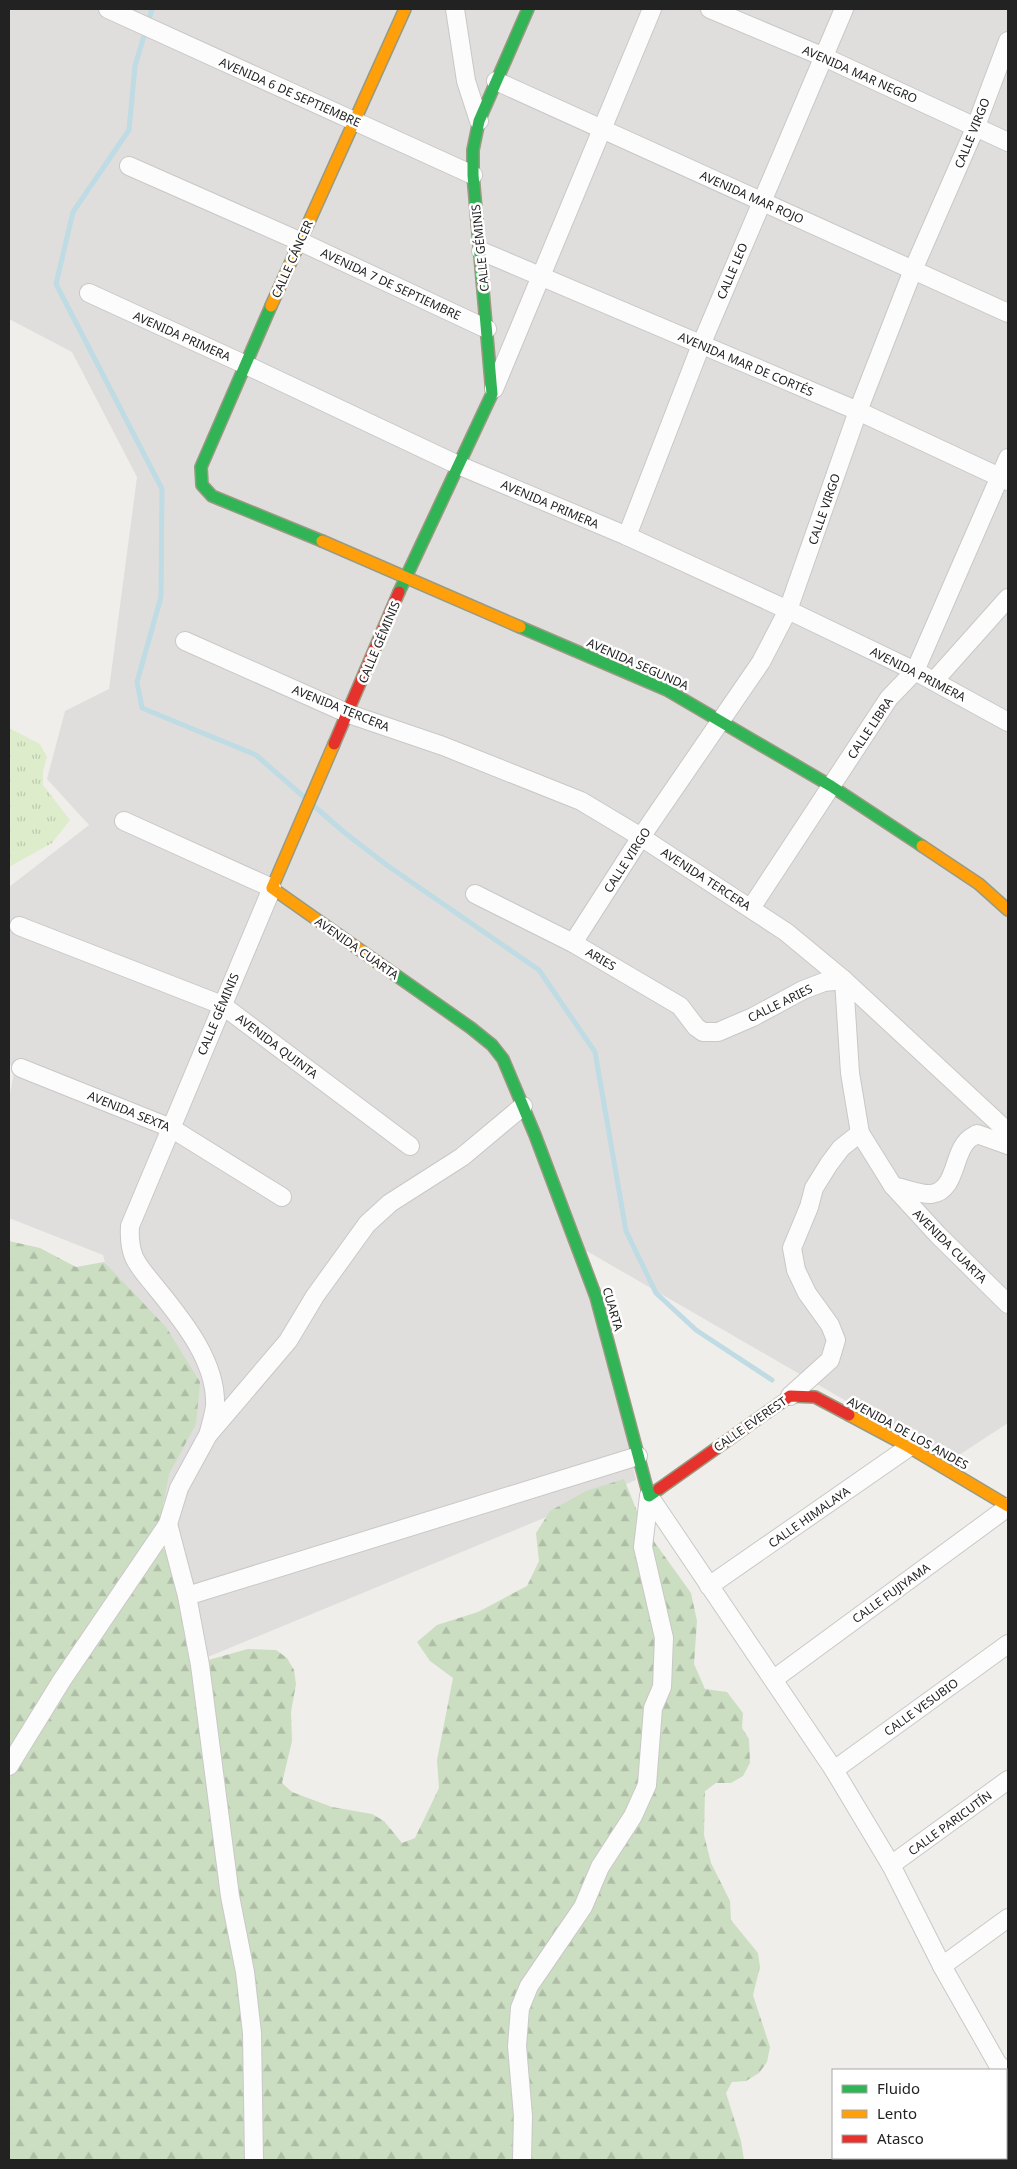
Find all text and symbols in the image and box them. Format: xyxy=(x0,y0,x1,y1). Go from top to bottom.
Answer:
street label: AVENIDA MAR NEGRO xyxy=(800,41,920,107)
street label: AVENIDA 6 DE SEPTIEMBRE xyxy=(217,53,363,131)
street label: CALLE VIRGO xyxy=(950,95,994,171)
street label: AVENIDA MAR ROJO xyxy=(697,166,807,228)
street label: CALLE GÉMINIS xyxy=(467,203,493,293)
street label: CALLE CÁNCER xyxy=(267,217,317,301)
street label: CALLE LEO xyxy=(712,240,752,302)
street label: AVENIDA 7 DE SEPTIEMBRE xyxy=(318,244,464,324)
street label: AVENIDA PRIMERA xyxy=(131,307,234,365)
street label: AVENIDA MAR DE CORTÉS xyxy=(676,328,817,400)
street label: CALLE VIRGO xyxy=(804,471,844,547)
street label: AVENIDA PRIMERA xyxy=(498,476,602,532)
street label: CALLE GÉMINIS xyxy=(354,598,404,686)
street label: AVENIDA SEGUNDA xyxy=(584,634,692,694)
street label: AVENIDA PRIMERA xyxy=(867,643,969,706)
street label: AVENIDA TERCERA xyxy=(290,681,393,735)
street label: CALLE LIBRA xyxy=(843,694,897,762)
street label: CALLE VIRGO xyxy=(600,824,654,896)
street label: AVENIDA TERCERA xyxy=(658,844,754,915)
street label: AVENIDA CUARTA xyxy=(312,913,402,983)
street label: ARIES xyxy=(583,944,620,975)
street label: CALLE GÉMINIS xyxy=(193,970,243,1058)
street label: CALLE ARIES xyxy=(745,980,816,1026)
street label: AVENIDA QUINTA xyxy=(233,1010,322,1083)
street label: AVENIDA SEXTA xyxy=(85,1087,173,1135)
street label: AVENIDA CUARTA xyxy=(909,1205,991,1287)
street label: CUARTA xyxy=(599,1285,627,1333)
street label: CALLE EVEREST xyxy=(710,1392,790,1456)
street label: AVENIDA DE LOS ANDES xyxy=(844,1393,972,1474)
street label: CALLE HIMALAYA xyxy=(765,1482,854,1552)
street label: CALLE FUJIYAMA xyxy=(849,1559,934,1627)
street label: CALLE VESUBIO xyxy=(880,1674,962,1740)
street label: CALLE PARICUTÍN xyxy=(905,1787,995,1859)
legend xyxy=(832,2069,1007,2159)
text: Fluido xyxy=(877,2078,920,2098)
text: Lento xyxy=(877,2103,917,2123)
text: Atasco xyxy=(877,2128,924,2148)

